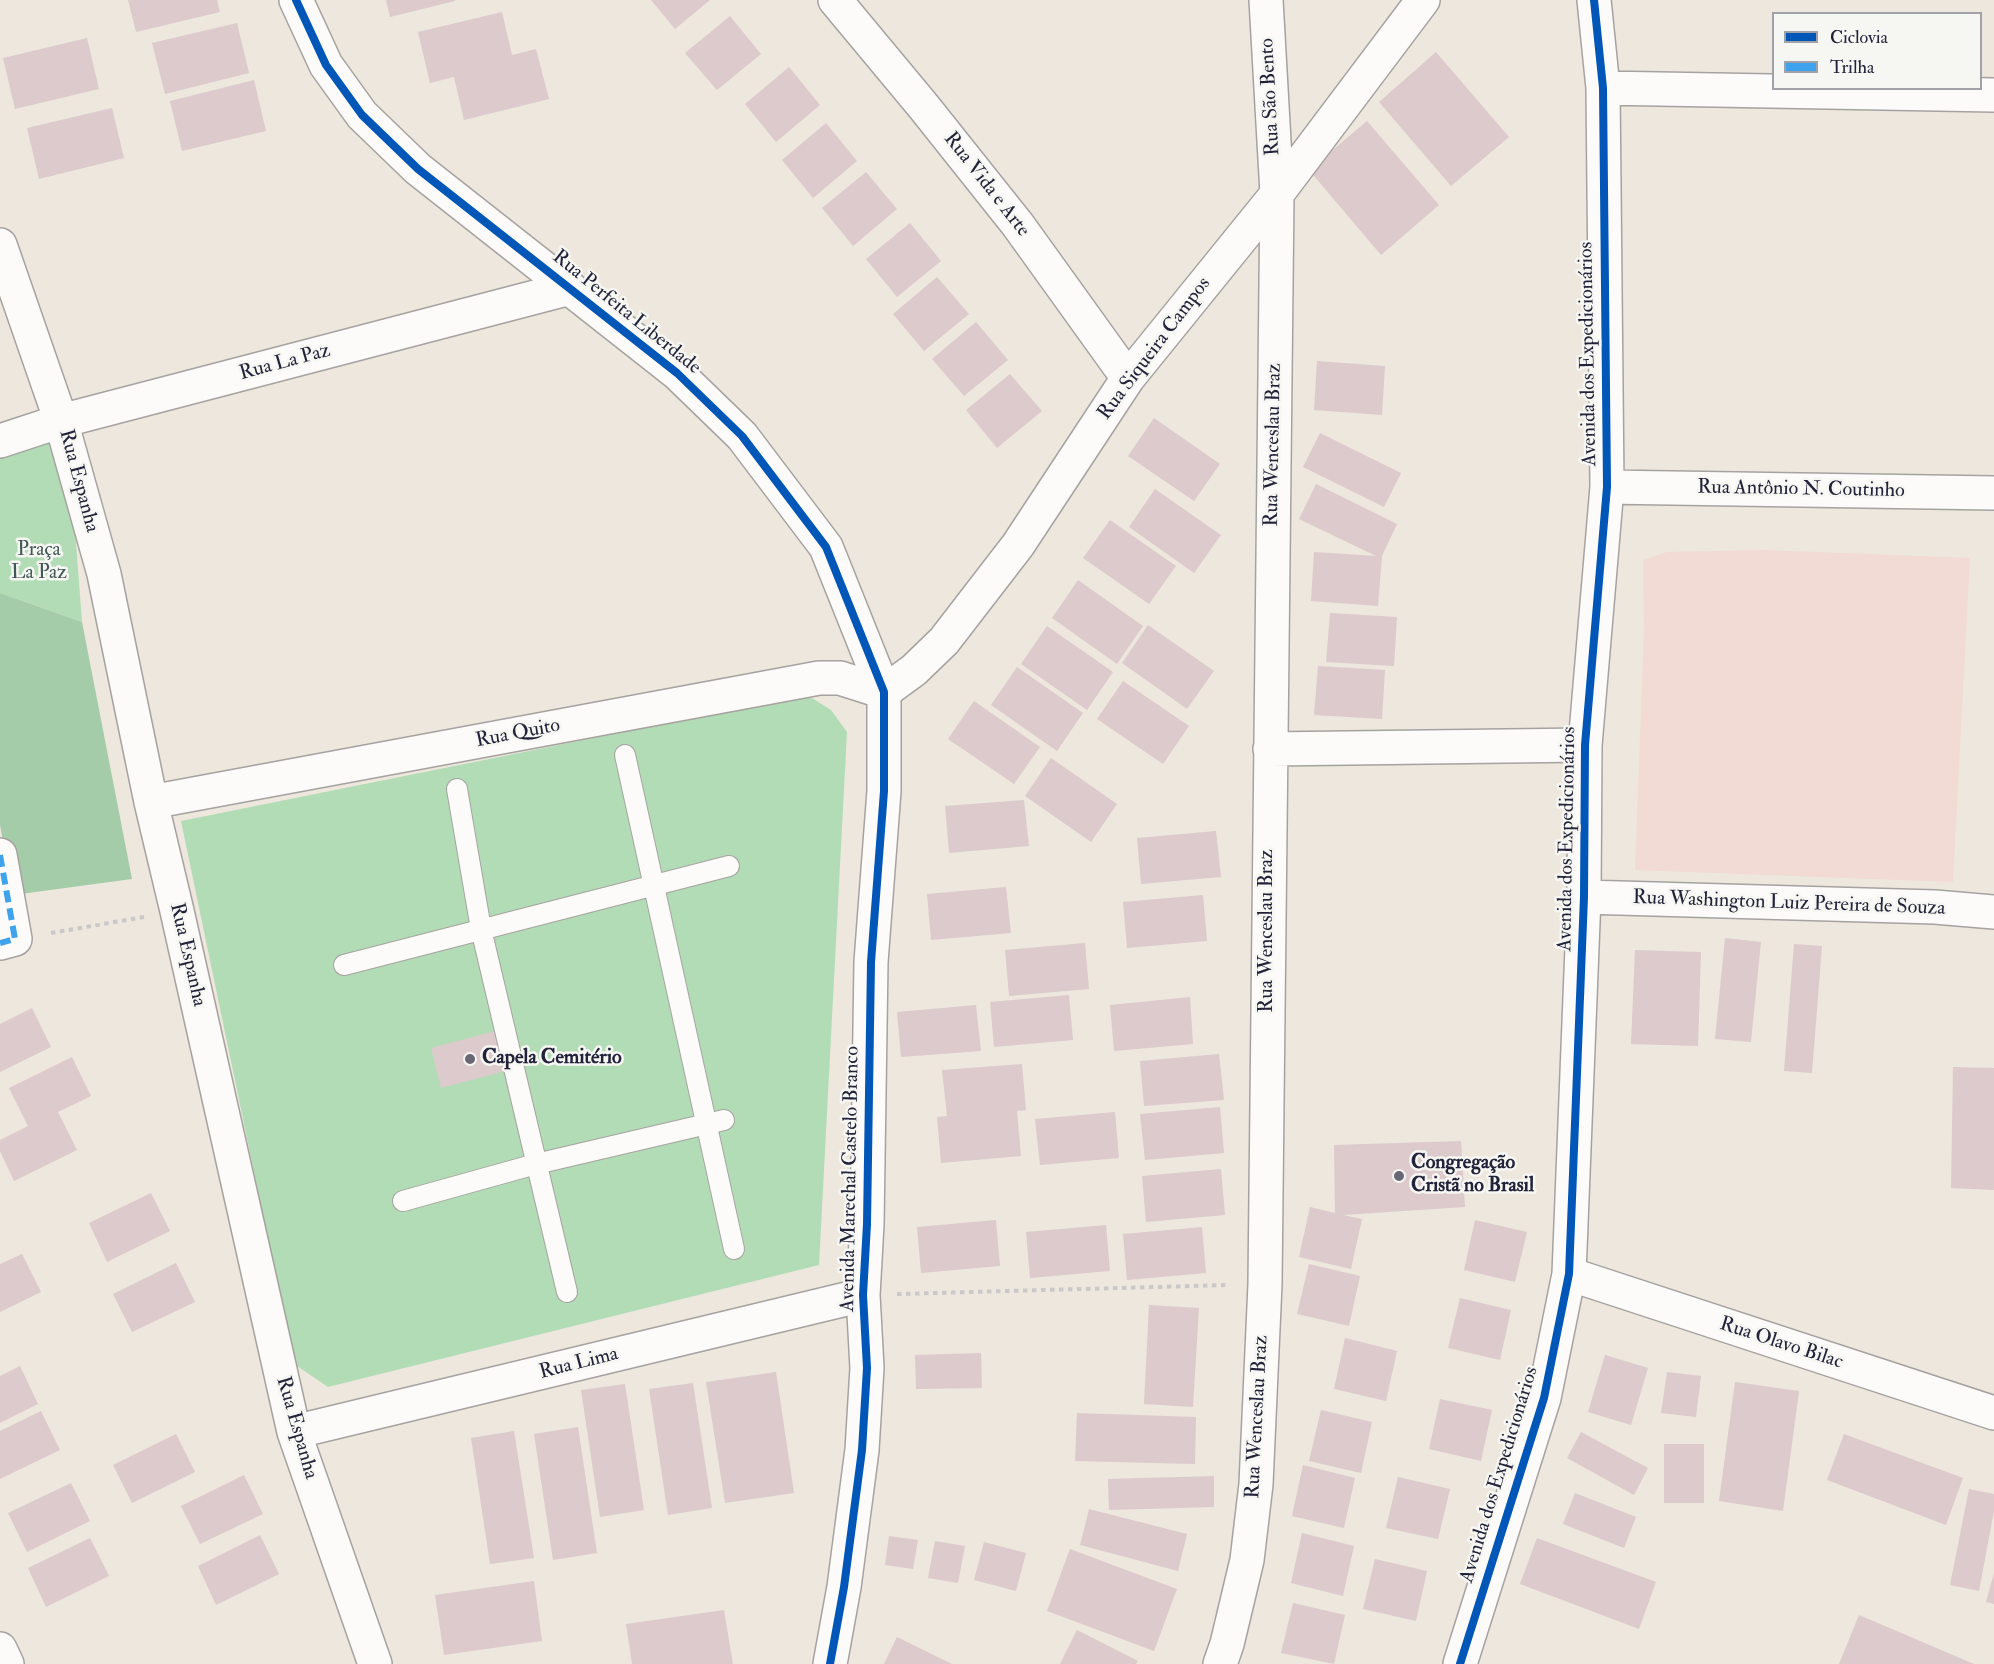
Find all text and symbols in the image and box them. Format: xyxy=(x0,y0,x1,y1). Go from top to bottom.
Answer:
legend xyxy=(1772,12,1982,90)
text: Ciclovia xyxy=(1830,26,1888,49)
street label: Rua São Bento xyxy=(1256,38,1286,156)
text: Trilha xyxy=(1830,56,1874,79)
street label: Rua Vida e Arte xyxy=(938,128,1034,242)
street label: Avenida dos Expedicionários xyxy=(1575,241,1603,467)
street label: Rua Perfeita Liberdade xyxy=(547,246,705,380)
street label: Rua Siqueira Campos xyxy=(1094,273,1216,425)
street label: Rua La Paz xyxy=(237,339,333,387)
street label: Rua Wenceslau Braz xyxy=(1261,363,1287,527)
street label: Rua Espanha xyxy=(53,427,103,535)
street label: Rua Antônio N. Coutinho xyxy=(1697,476,1905,504)
park label: Praça La Paz xyxy=(11,539,67,586)
street label: Rua Quito xyxy=(474,714,562,754)
street label: Avenida dos Expedicionários xyxy=(1554,726,1582,952)
street label: Rua Wenceslau Braz xyxy=(1256,849,1280,1013)
street label: Rua Washington Luiz Pereira de Souza xyxy=(1632,887,1946,921)
street label: Rua Espanha xyxy=(163,901,211,1009)
street label: Avenida Marechal Castelo Branco xyxy=(837,1046,865,1312)
place label: Capela Cemitério xyxy=(482,1047,622,1071)
marker: Capela Cemitério xyxy=(463,1052,477,1066)
place label: Congregação Cristã no Brasil xyxy=(1411,1152,1534,1199)
marker: Congregação Cristã no Brasil xyxy=(1392,1169,1406,1183)
street label: Rua Olavo Bilac xyxy=(1716,1313,1846,1375)
street label: Rua Wenceslau Braz xyxy=(1242,1335,1274,1499)
street label: Rua Lima xyxy=(537,1343,621,1385)
street label: Avenida dos Expedicionários xyxy=(1456,1364,1544,1586)
street label: Rua Espanha xyxy=(270,1374,322,1482)

